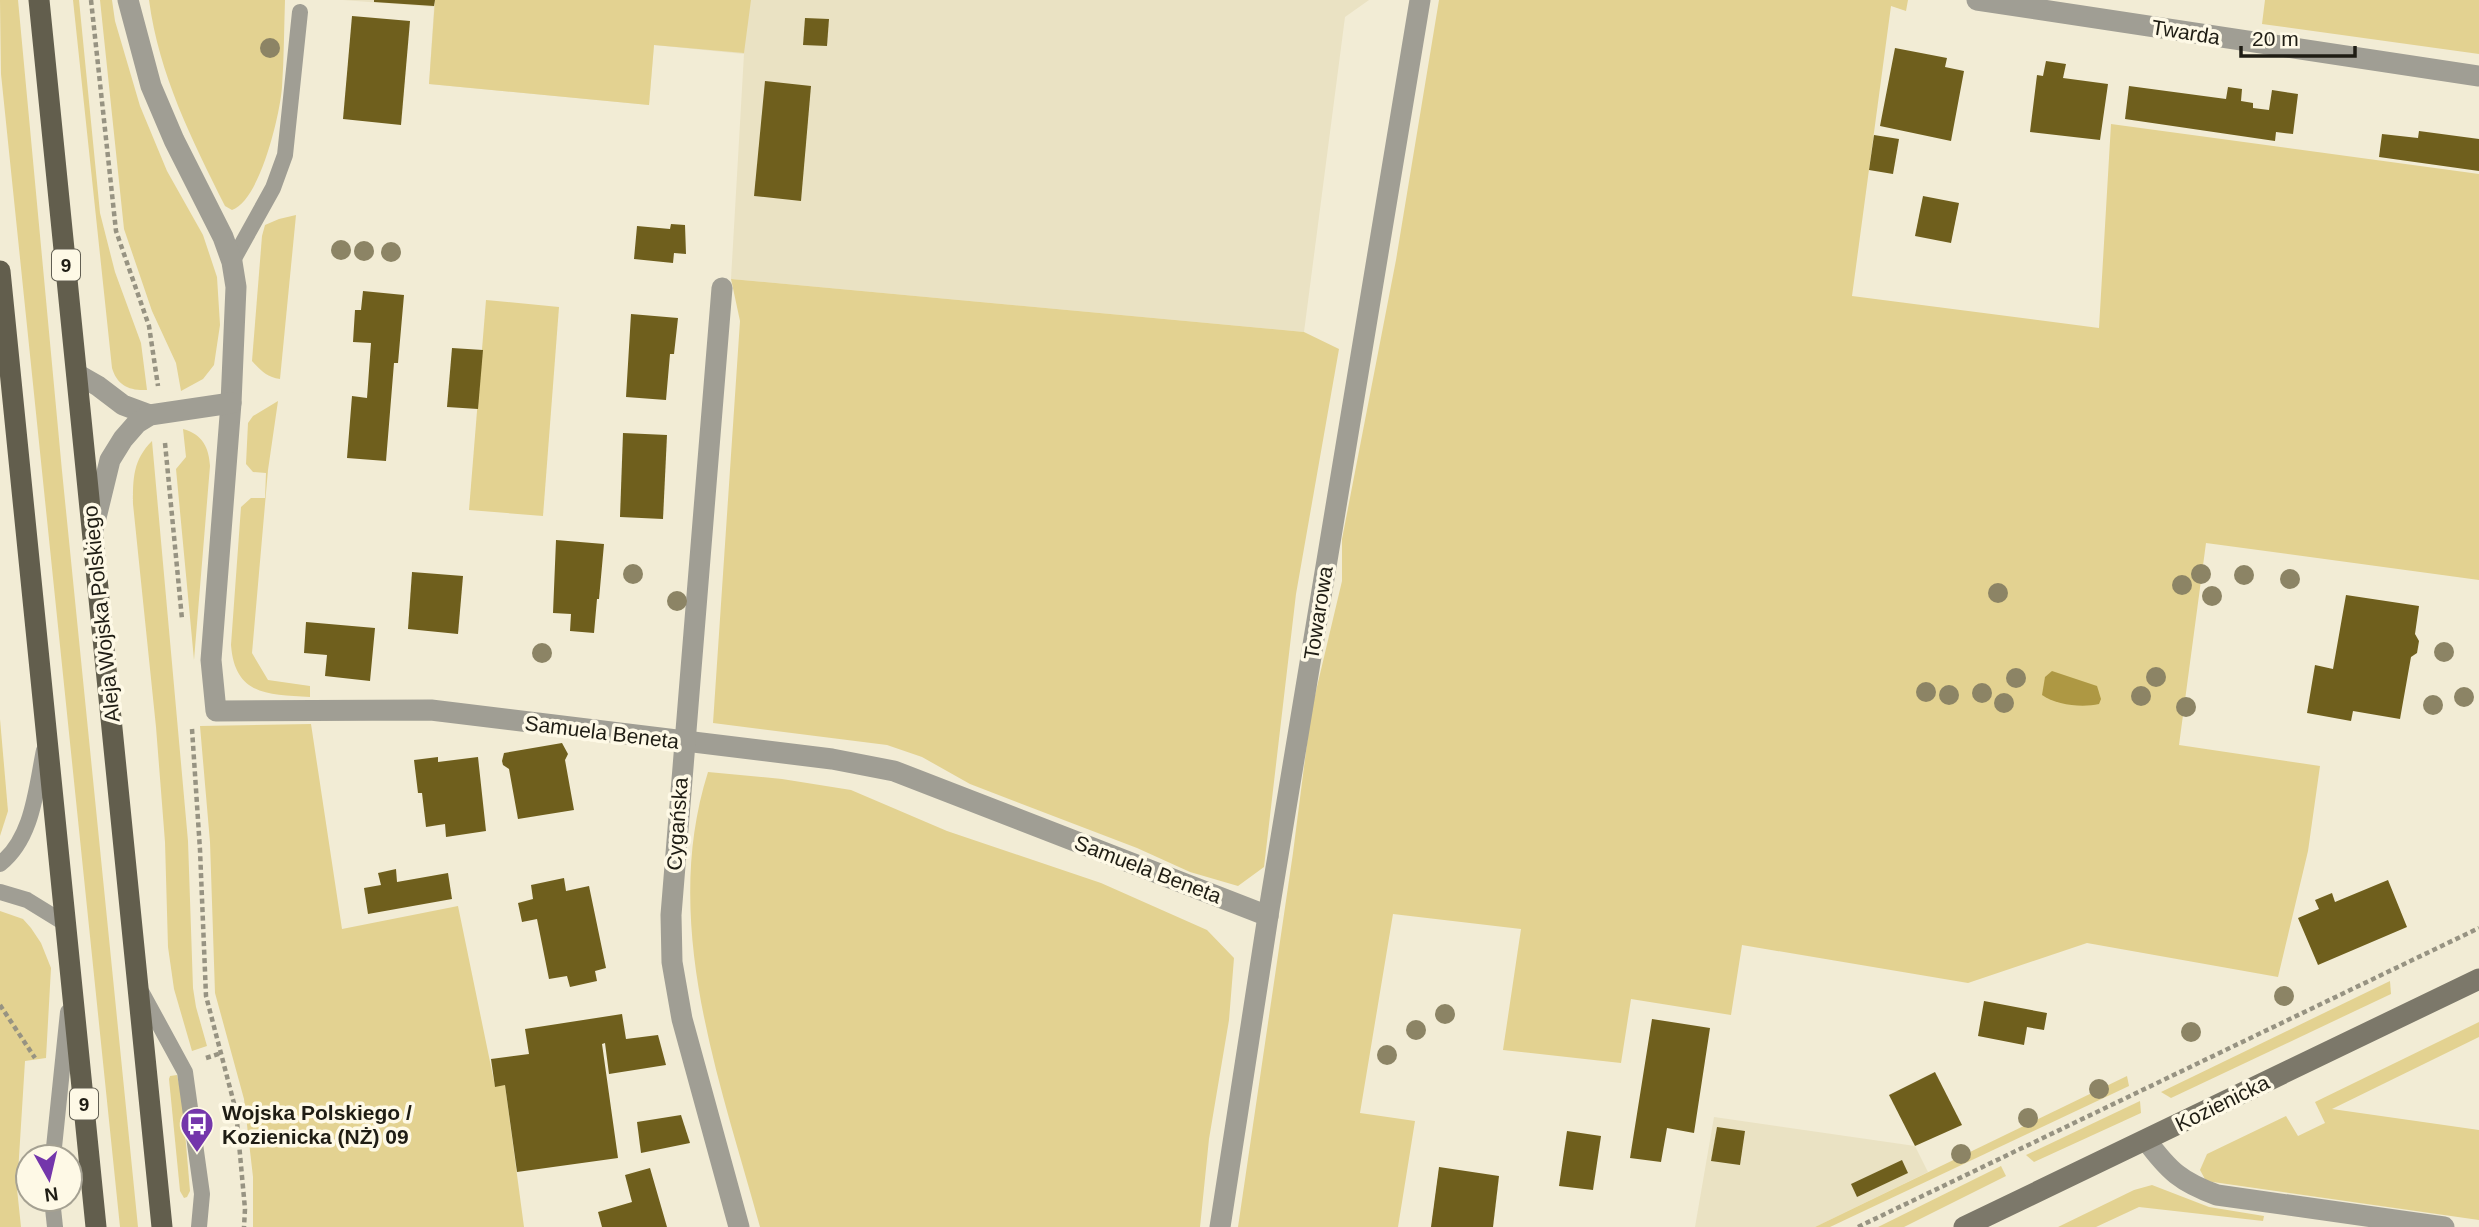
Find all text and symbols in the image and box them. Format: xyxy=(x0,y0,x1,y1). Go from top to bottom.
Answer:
scale bar xyxy=(2241,14,2355,58)
street label: Twarda xyxy=(2150,15,2222,49)
text: 20 m xyxy=(2252,27,2299,50)
road number: 9 xyxy=(52,249,80,280)
street label: Aleja Wojska Polskiego xyxy=(78,504,124,724)
street label: Towarowa xyxy=(1299,564,1337,661)
street label: Samuela Beneta xyxy=(524,711,681,753)
street label: Cygańska xyxy=(662,776,692,871)
street label: Samuela Beneta xyxy=(1071,830,1225,908)
street label: Kozienicka xyxy=(2171,1070,2273,1136)
road number: 9 xyxy=(70,1088,98,1120)
place label: Wojska Polskiego / Kozienicka (NŻ) 09 xyxy=(222,1101,412,1148)
bus stop icon: Wojska Polskiego / Kozienicka (NŻ) 09 xyxy=(178,1105,216,1154)
north arrow xyxy=(14,1143,84,1213)
text: N xyxy=(43,1183,60,1206)

